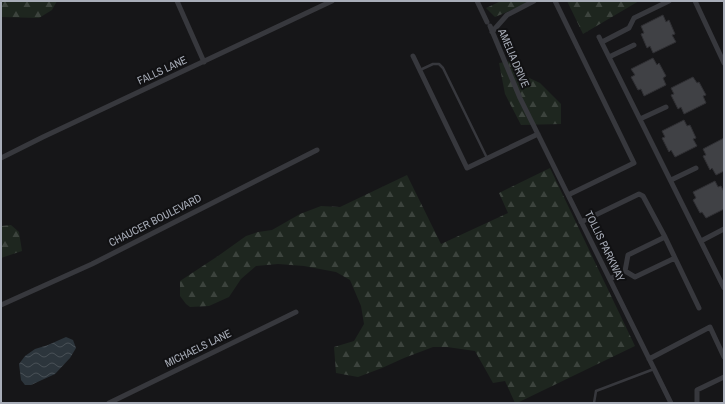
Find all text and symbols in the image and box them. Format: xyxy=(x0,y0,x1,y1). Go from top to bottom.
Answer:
street label: AMELIA DRIVE xyxy=(495,25,533,90)
street label: FALLS LANE xyxy=(135,52,189,88)
street label: CHAUCER BOULEVARD xyxy=(106,191,204,249)
street label: TOLLIS PARKWAY xyxy=(582,208,628,284)
street label: MICHAELS LANE xyxy=(162,326,234,370)

